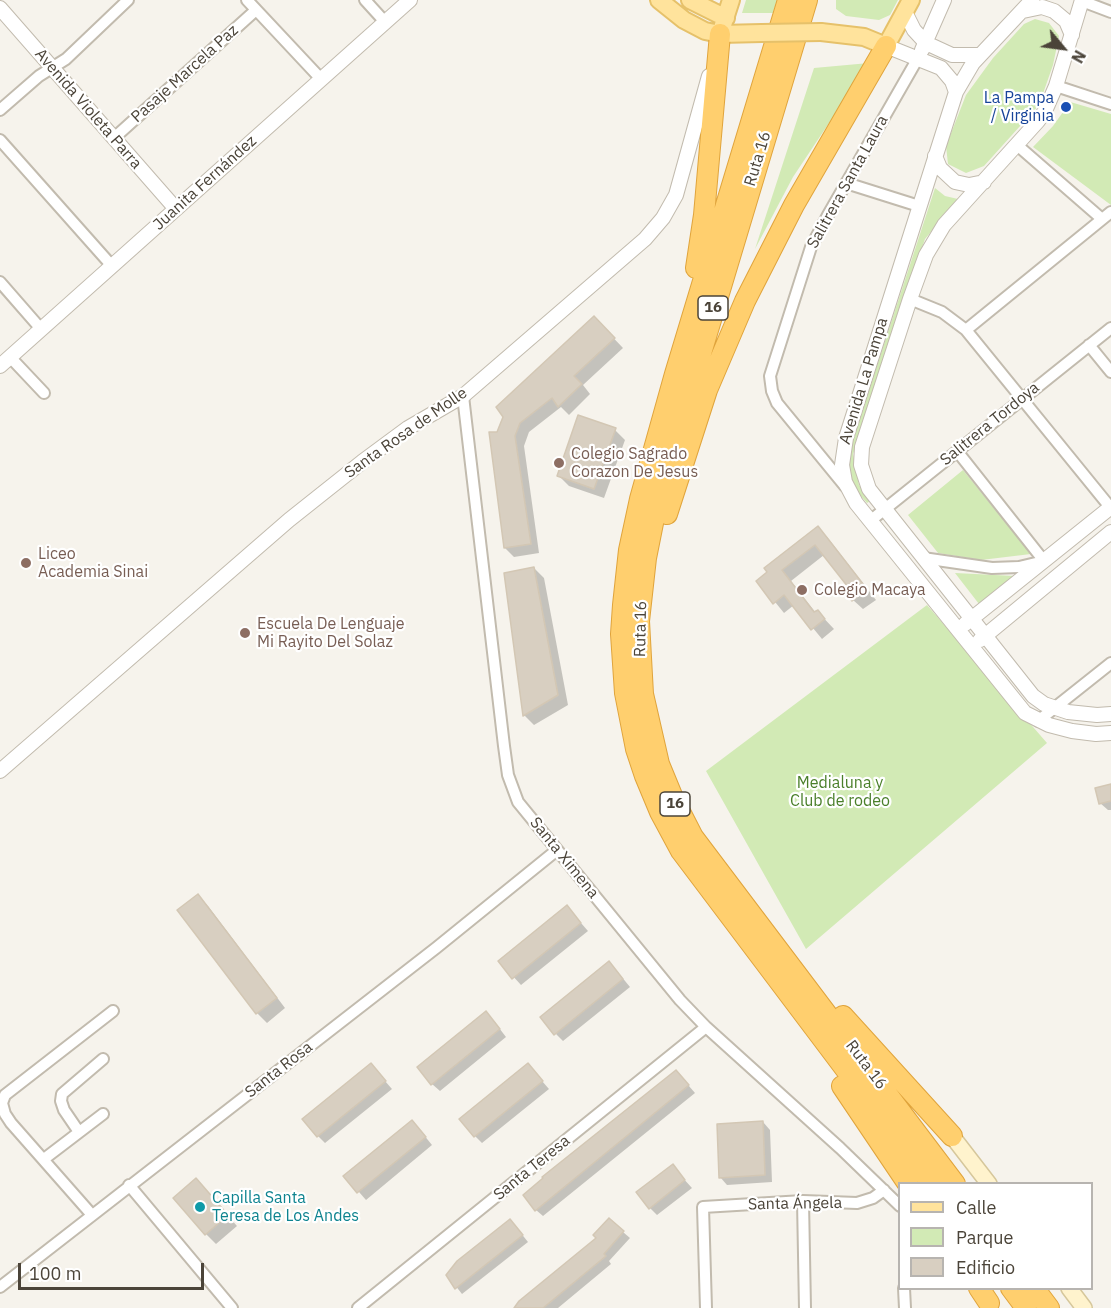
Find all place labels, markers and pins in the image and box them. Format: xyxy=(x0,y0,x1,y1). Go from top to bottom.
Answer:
place label: La Pampa / Virginia xyxy=(984,88,1054,126)
marker: La Pampa / Virginia xyxy=(1059,100,1073,114)
place label: Colegio Sagrado Corazon De Jesus xyxy=(571,444,698,482)
marker: Colegio Sagrado Corazon De Jesus xyxy=(552,456,566,470)
place label: Liceo Academia Sinai xyxy=(38,544,148,582)
marker: Liceo Academia Sinai xyxy=(19,556,33,570)
place label: Colegio Macaya xyxy=(814,580,926,600)
marker: Colegio Macaya xyxy=(795,583,809,597)
place label: Escuela De Lenguaje Mi Rayito Del Solaz xyxy=(257,614,405,652)
marker: Escuela De Lenguaje Mi Rayito Del Solaz xyxy=(238,626,252,640)
place label: Capilla Santa Teresa de Los Andes xyxy=(212,1188,359,1226)
marker: Capilla Santa Teresa de Los Andes xyxy=(193,1200,207,1214)

